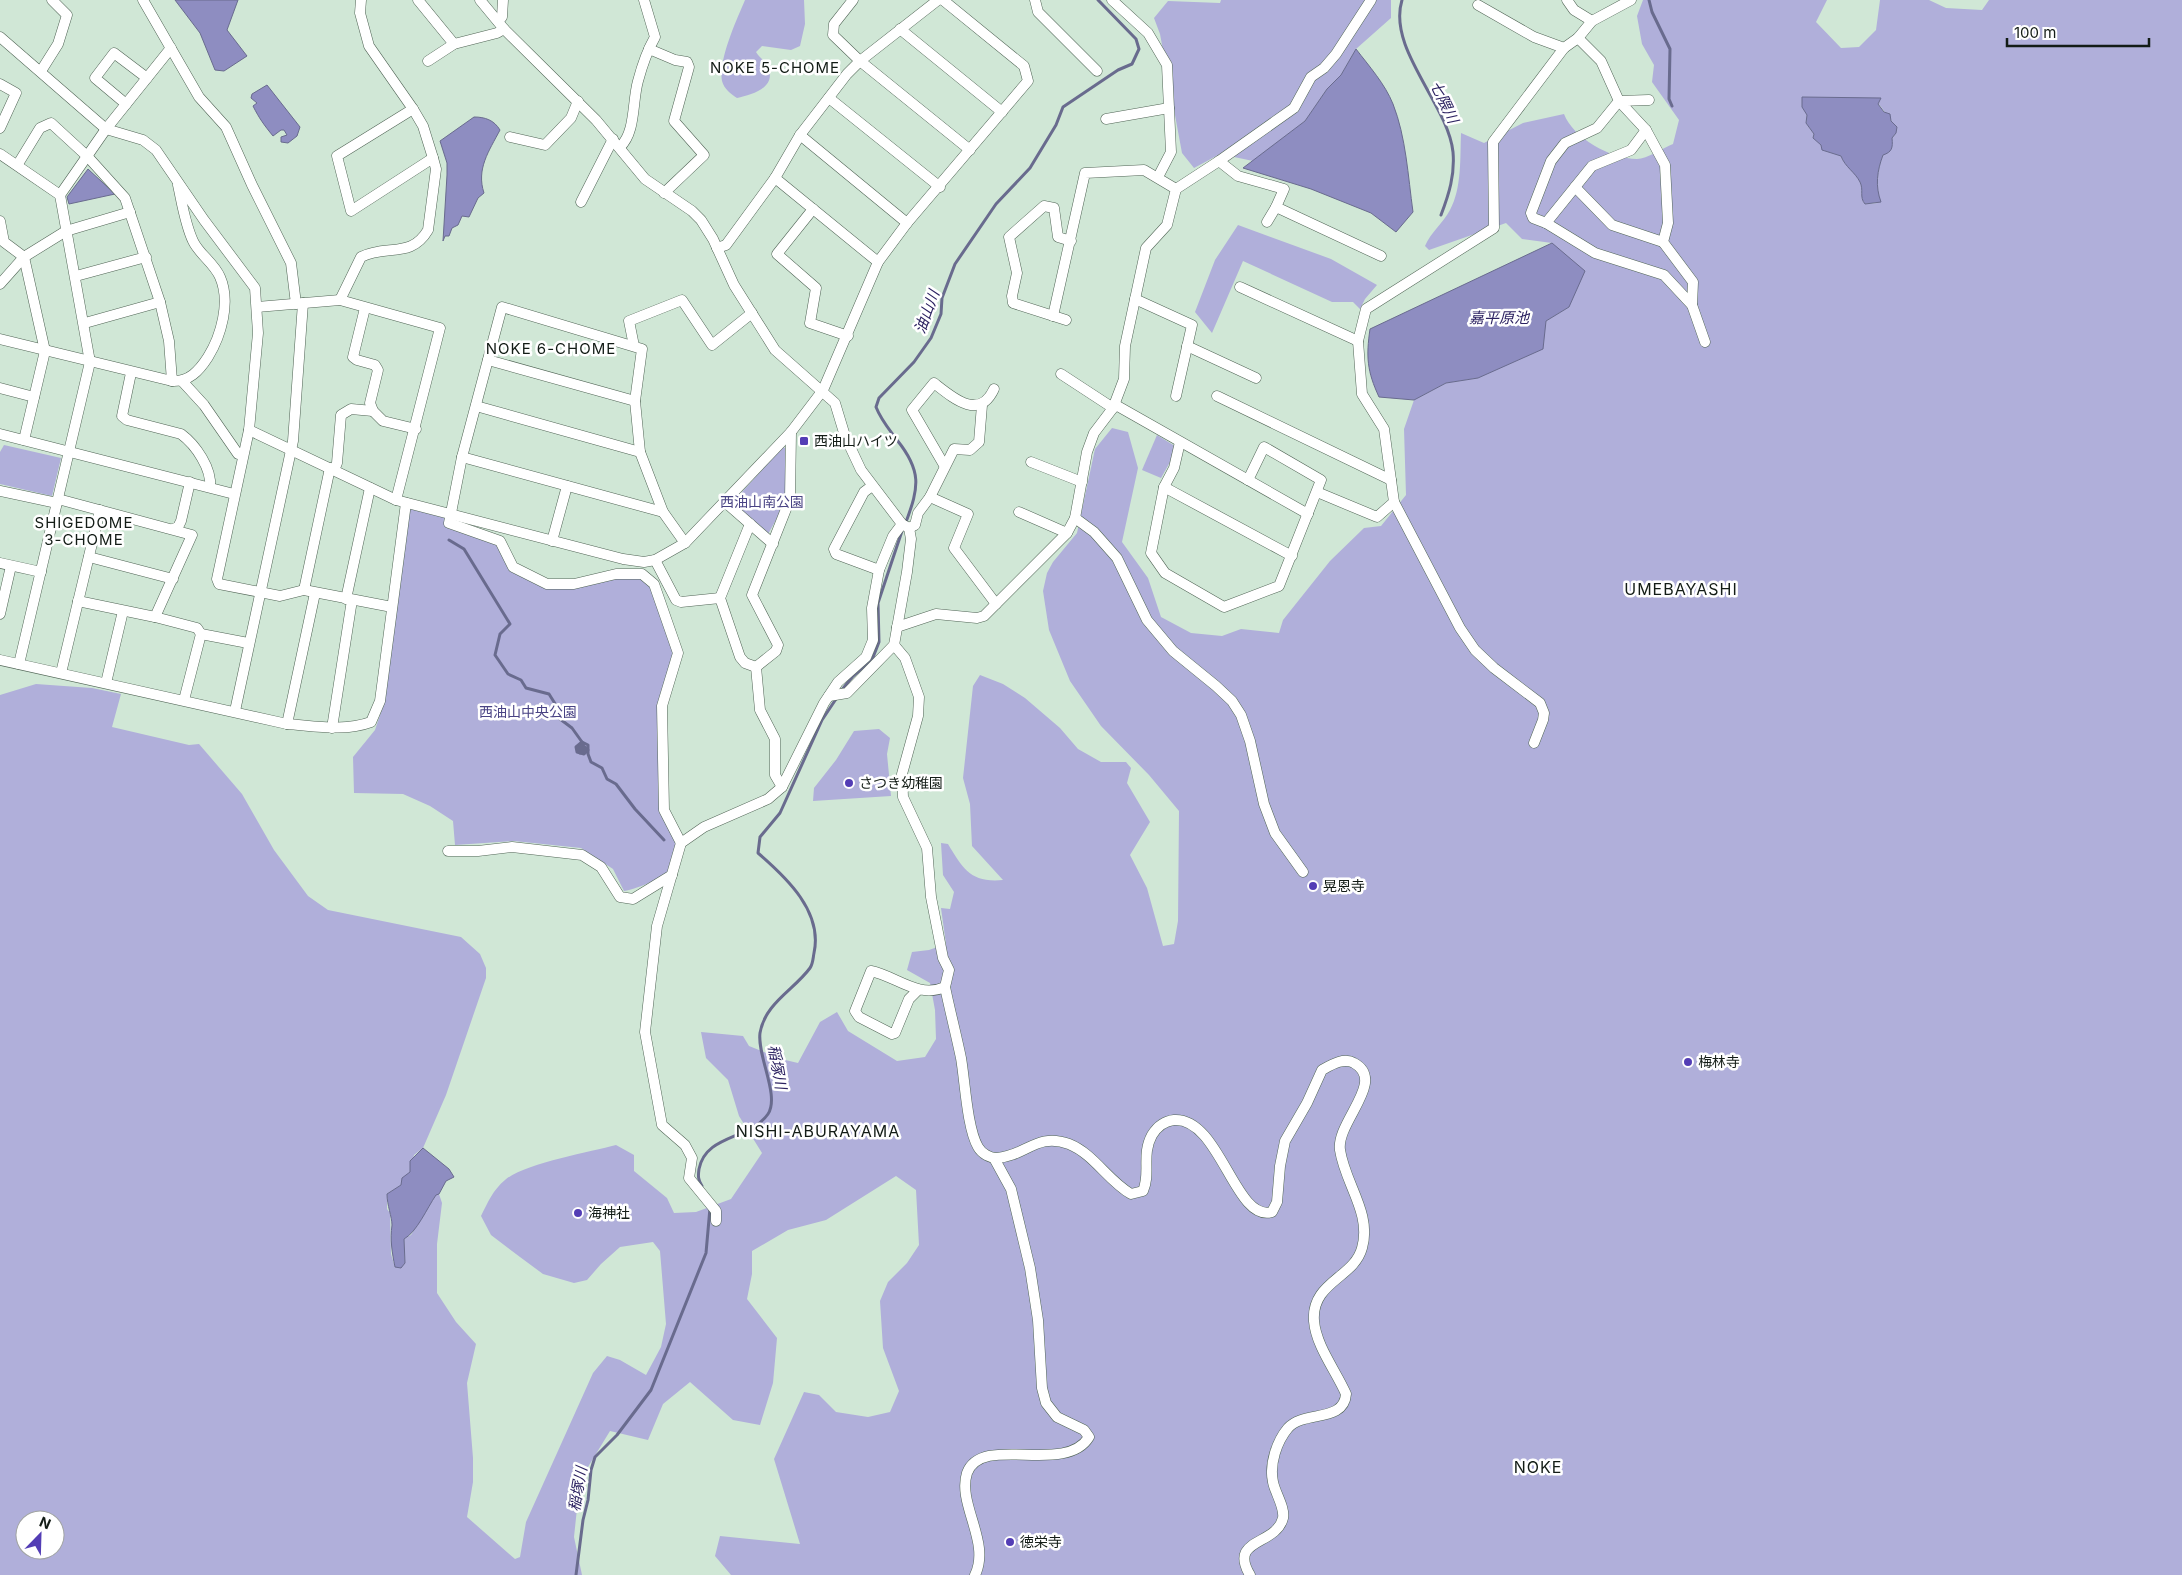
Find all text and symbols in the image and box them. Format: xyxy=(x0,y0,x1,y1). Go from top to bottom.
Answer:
scale bar xyxy=(2007,15,2150,47)
text: 100 m xyxy=(2014,23,2056,42)
district label: NOKE 5-CHOME xyxy=(710,58,840,77)
water label: 七隈川 xyxy=(1426,77,1464,128)
water label: 油山川 xyxy=(910,286,944,336)
water label: 嘉平原池 xyxy=(1469,308,1531,327)
district label: NOKE 6-CHOME xyxy=(486,339,616,358)
place label: 西油山ハイツ xyxy=(814,432,898,449)
marker: 西油山ハイツ xyxy=(798,435,810,447)
park label: 西油山南公園 xyxy=(720,493,804,510)
district label: SHIGEDOME 3-CHOME xyxy=(35,513,133,549)
district label: UMEBAYASHI xyxy=(1624,579,1738,599)
park label: 西油山中央公園 xyxy=(479,703,577,720)
place label: さつき幼稚園 xyxy=(859,774,943,791)
marker: さつき幼稚園 xyxy=(843,777,855,789)
place label: 晃恩寺 xyxy=(1323,877,1365,894)
marker: 晃恩寺 xyxy=(1307,880,1319,892)
water label: 稲塚川 xyxy=(764,1043,791,1093)
place label: 梅林寺 xyxy=(1698,1053,1740,1070)
marker: 梅林寺 xyxy=(1682,1056,1694,1068)
district label: NISHI-ABURAYAMA xyxy=(736,1121,900,1141)
place label: 海神社 xyxy=(588,1204,630,1221)
marker: 海神社 xyxy=(572,1207,584,1219)
district label: NOKE xyxy=(1514,1457,1562,1477)
water label: 稲塚川 xyxy=(564,1463,591,1513)
north arrow xyxy=(15,1510,65,1560)
text: N xyxy=(37,1513,54,1532)
place label: 徳栄寺 xyxy=(1020,1533,1062,1550)
marker: 徳栄寺 xyxy=(1004,1536,1016,1548)

